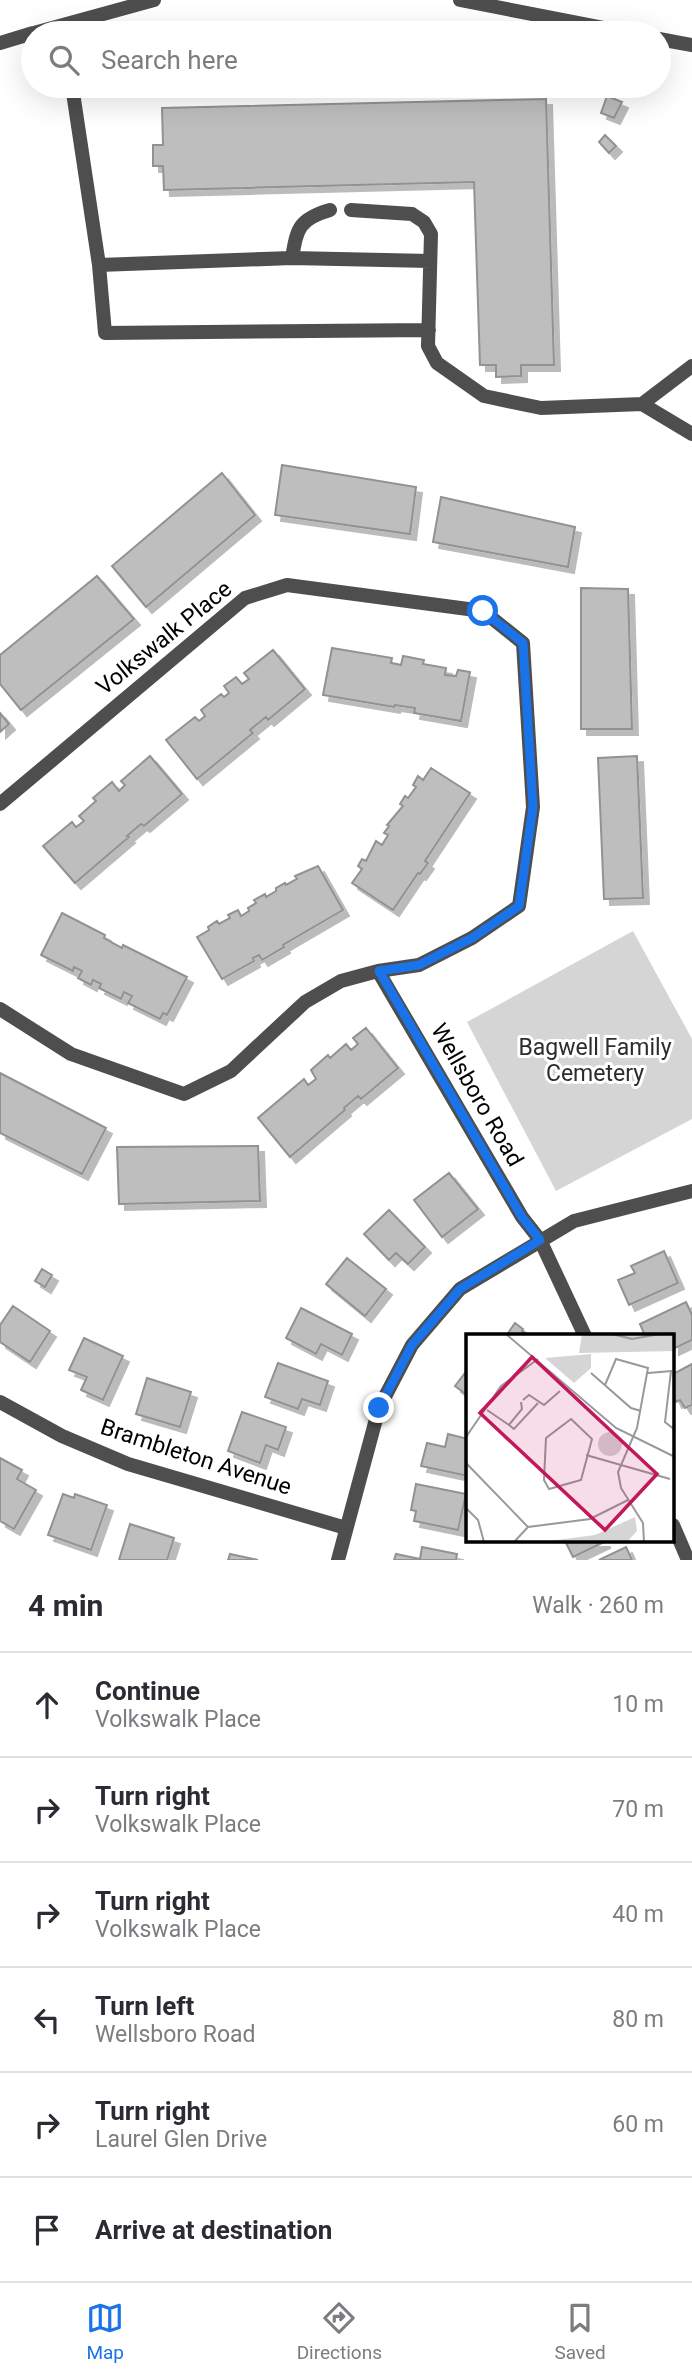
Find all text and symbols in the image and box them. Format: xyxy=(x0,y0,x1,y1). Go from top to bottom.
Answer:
search box xyxy=(21,21,671,98)
icon: search xyxy=(45,41,83,79)
text: Search here xyxy=(101,45,238,75)
street label: Volkswalk Place xyxy=(91,575,237,701)
route start xyxy=(467,595,498,626)
street label: Wellsboro Road xyxy=(425,1019,529,1171)
park label: Bagwell Family Cemetery xyxy=(518,1034,672,1087)
inset map xyxy=(466,1334,674,1542)
route end xyxy=(363,1392,394,1423)
street label: Brambleton Avenue xyxy=(97,1413,295,1501)
text: 4 min xyxy=(28,1588,103,1623)
text: Walk · 260 m xyxy=(532,1592,664,1619)
text: Continue xyxy=(95,1676,200,1706)
icon: ahead xyxy=(28,1686,66,1724)
text: 10 m xyxy=(612,1691,664,1718)
text: Volkswalk Place xyxy=(95,1706,261,1733)
text: Turn right xyxy=(95,1781,210,1811)
icon: right xyxy=(28,1791,66,1829)
text: 70 m xyxy=(612,1796,664,1823)
text: Volkswalk Place xyxy=(95,1811,261,1838)
text: Turn right xyxy=(95,1886,210,1916)
icon: right xyxy=(28,1896,66,1934)
text: 40 m xyxy=(612,1901,664,1928)
text: Volkswalk Place xyxy=(95,1916,261,1943)
text: Turn left xyxy=(95,1991,194,2021)
icon: left xyxy=(28,2001,66,2039)
text: 80 m xyxy=(612,2006,664,2033)
text: Wellsboro Road xyxy=(95,2021,256,2048)
text: Turn right xyxy=(95,2096,210,2126)
icon: right xyxy=(28,2106,66,2144)
text: 60 m xyxy=(612,2111,664,2138)
text: Laurel Glen Drive xyxy=(95,2126,267,2153)
icon: arrive xyxy=(28,2211,66,2249)
text: Arrive at destination xyxy=(95,2215,332,2245)
tab: Map xyxy=(86,2299,124,2364)
tab: Directions xyxy=(297,2299,382,2364)
tab: Saved xyxy=(554,2299,606,2364)

